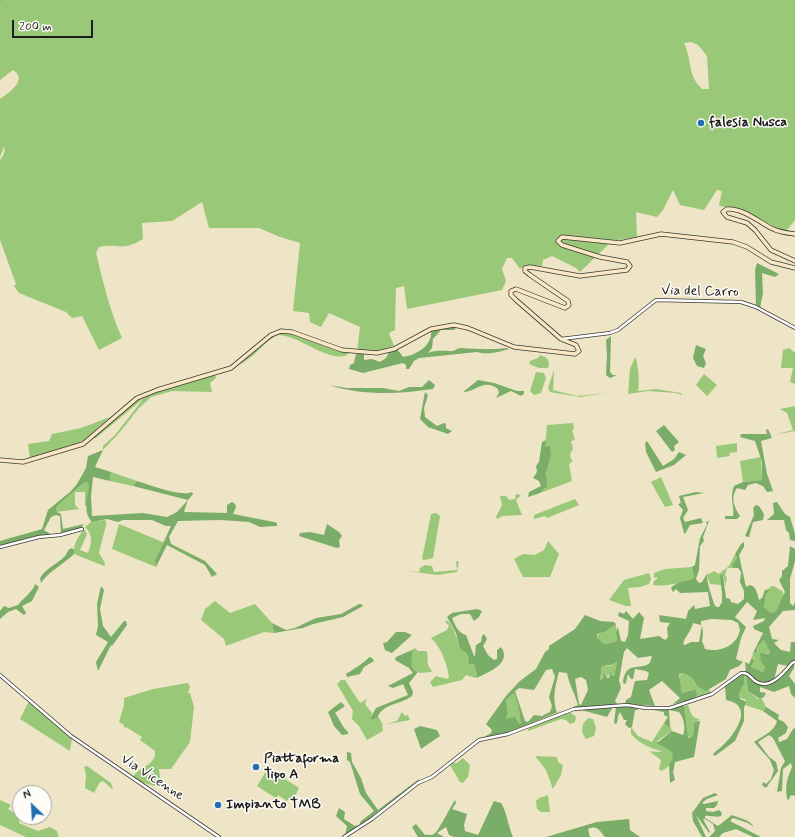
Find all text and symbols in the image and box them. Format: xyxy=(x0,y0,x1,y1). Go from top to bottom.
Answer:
scale bar xyxy=(14,12,95,38)
text: 200 m xyxy=(19,19,52,35)
place label: falesia Nusca xyxy=(709,115,787,131)
marker: falesia Nusca xyxy=(696,118,706,128)
street label: Via del Carro xyxy=(661,283,739,301)
street label: Via Vicenne xyxy=(117,751,187,805)
place label: Piattaforma Tipo A xyxy=(264,751,339,784)
marker: Piattaforma Tipo A xyxy=(251,762,261,772)
north arrow xyxy=(12,785,52,825)
text: N xyxy=(21,787,34,803)
place label: Impianto TMB xyxy=(226,797,321,813)
marker: Impianto TMB xyxy=(213,800,223,810)

